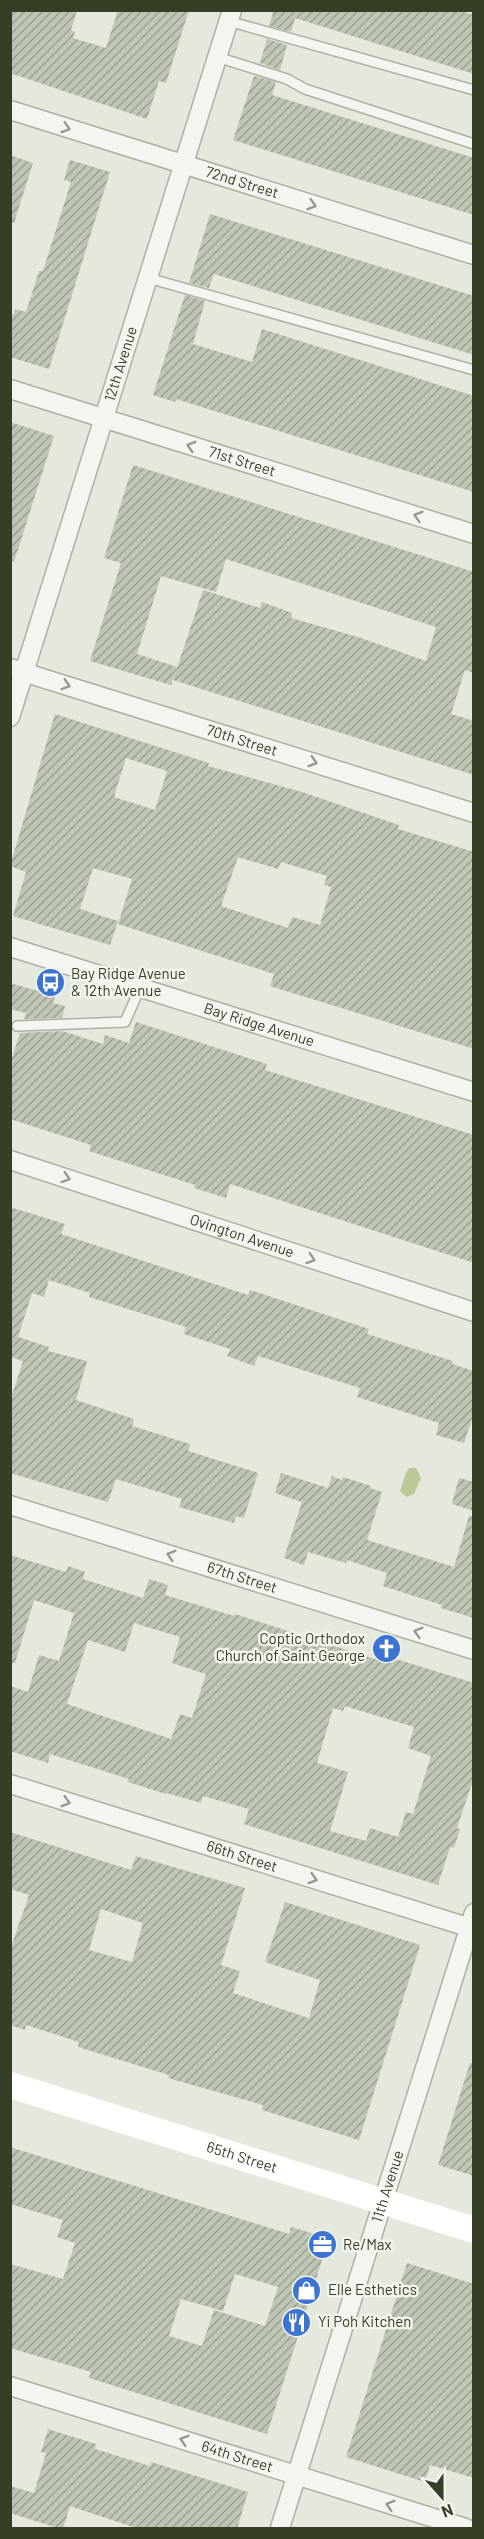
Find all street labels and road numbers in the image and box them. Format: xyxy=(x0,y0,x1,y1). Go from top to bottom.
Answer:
street label: 72nd Street xyxy=(204,162,281,201)
street label: 12th Avenue xyxy=(100,324,140,403)
street label: 71st Street xyxy=(207,442,278,479)
street label: 70th Street xyxy=(205,720,280,759)
street label: Bay Ridge Avenue xyxy=(202,998,317,1050)
street label: Ovington Avenue xyxy=(188,1210,297,1260)
street label: 67th Street xyxy=(205,1557,279,1596)
street label: 66th Street xyxy=(205,1836,280,1875)
street label: 65th Street xyxy=(205,2137,280,2176)
street label: 11th Avenue xyxy=(367,2148,407,2225)
street label: 64th Street xyxy=(200,2436,275,2475)

